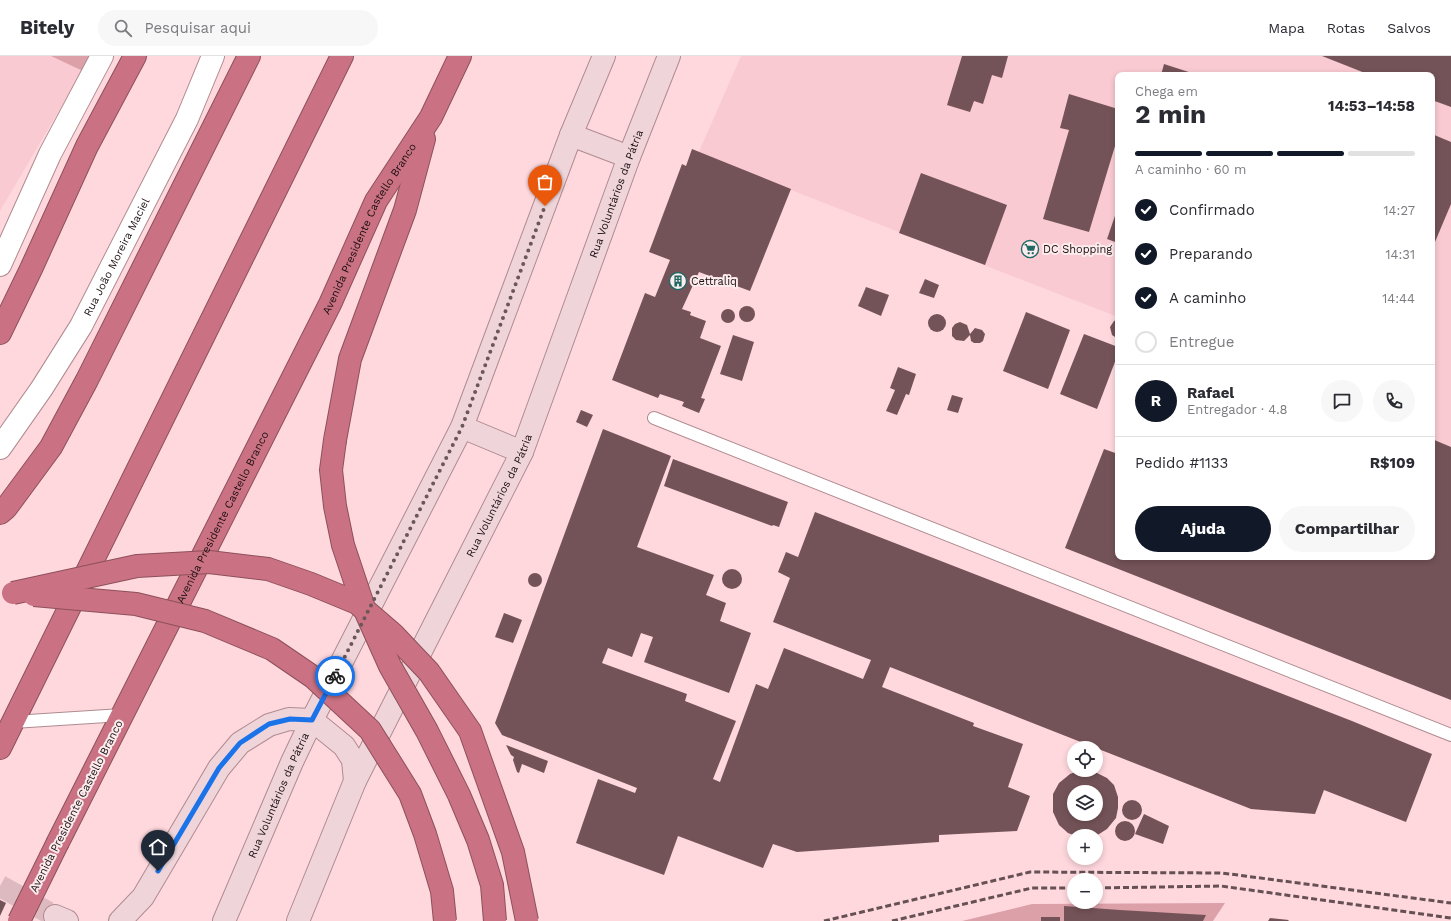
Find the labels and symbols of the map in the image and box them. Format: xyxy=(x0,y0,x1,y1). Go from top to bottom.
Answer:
street label: Rua Voluntários da Pátria xyxy=(587,128,646,260)
street label: Avenida Presidente Castello Branco xyxy=(320,141,419,317)
pin xyxy=(528,165,562,206)
street label: Rua João Moreira Maciel xyxy=(81,195,153,318)
supermarket icon: DC Shopping xyxy=(1020,239,1040,259)
place label: DC Shopping xyxy=(1043,243,1112,256)
building icon: Cettraliq xyxy=(668,271,688,291)
place label: Cettraliq xyxy=(691,275,737,288)
street label: Avenida Presidente Castello Branco xyxy=(174,429,272,606)
street label: Rua Voluntários da Pátria xyxy=(464,432,535,559)
courier xyxy=(315,656,355,696)
street label: Avenida Presidente Castello Branco xyxy=(27,718,126,894)
street label: Rua Voluntários da Pátria xyxy=(246,731,312,860)
pin xyxy=(141,830,175,871)

